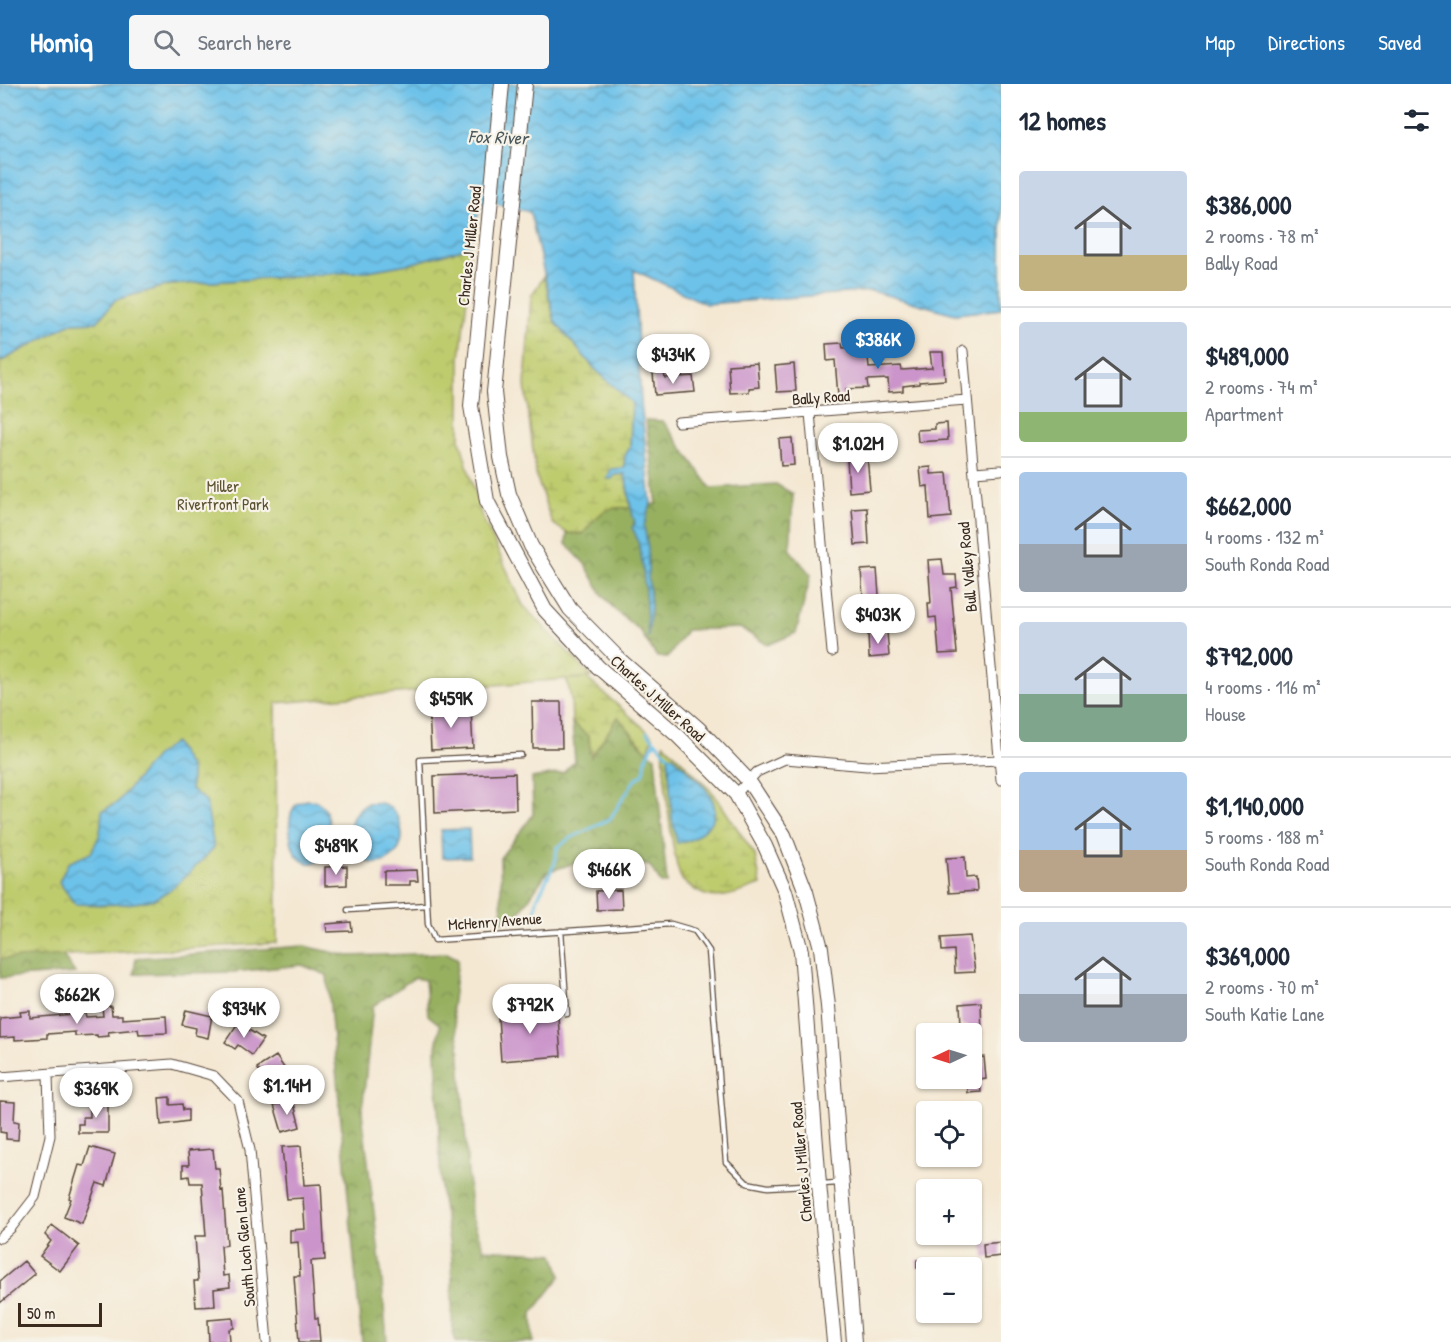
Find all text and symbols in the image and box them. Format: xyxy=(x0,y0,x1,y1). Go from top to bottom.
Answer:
search box xyxy=(129,15,549,69)
text: Homiq xyxy=(30,23,93,61)
icon: search xyxy=(150,26,183,59)
text: Search here xyxy=(198,27,292,57)
text: Map xyxy=(1205,28,1235,57)
text: Directions xyxy=(1268,28,1345,57)
text: Saved xyxy=(1378,28,1421,57)
text: 12 homes xyxy=(1019,103,1106,138)
icon: filters xyxy=(1400,104,1433,137)
water label: Fox River xyxy=(468,123,530,151)
street label: Charles J Miller Road xyxy=(452,185,486,307)
text: $386,000 xyxy=(1205,187,1292,222)
icon: home xyxy=(1067,195,1139,267)
text: 2 rooms · 78 m² xyxy=(1205,222,1319,249)
text: Bally Road xyxy=(1205,249,1277,276)
pin: $386K xyxy=(836,319,920,370)
text: $386K xyxy=(855,325,901,352)
pin: $434K xyxy=(631,334,715,385)
text: $489,000 xyxy=(1205,338,1289,373)
text: $434K xyxy=(651,340,695,367)
icon: home xyxy=(1067,346,1139,418)
text: 2 rooms · 74 m² xyxy=(1205,373,1317,400)
street label: Bally Road xyxy=(791,384,851,410)
text: Apartment xyxy=(1205,400,1283,427)
pin: $1.02M xyxy=(809,423,907,474)
text: $1.02M xyxy=(832,429,884,456)
park label: Miller Riverfront Park xyxy=(177,475,269,515)
text: $662,000 xyxy=(1205,488,1291,523)
icon: home xyxy=(1067,496,1139,568)
street label: Bull Valley Road xyxy=(952,521,982,613)
text: 4 rooms · 132 m² xyxy=(1205,523,1324,550)
text: South Ronda Road xyxy=(1205,550,1329,577)
pin: $403K xyxy=(836,594,920,645)
text: $403K xyxy=(855,600,901,627)
text: $792,000 xyxy=(1205,638,1293,673)
icon: home xyxy=(1067,646,1139,718)
street label: Charles J Miller Road xyxy=(606,650,710,746)
text: 4 rooms · 116 m² xyxy=(1205,673,1321,700)
pin: $459K xyxy=(409,678,493,729)
text: $459K xyxy=(429,684,473,711)
text: House xyxy=(1205,700,1246,727)
text: $1,140,000 xyxy=(1205,788,1304,823)
icon: home xyxy=(1067,796,1139,868)
text: 5 rooms · 188 m² xyxy=(1205,823,1324,850)
pin: $489K xyxy=(294,825,378,876)
text: $489K xyxy=(314,831,358,858)
pin: $466K xyxy=(567,849,651,900)
text: South Ronda Road xyxy=(1205,850,1329,877)
text: $466K xyxy=(587,855,631,882)
street label: McHenry Avenue xyxy=(447,907,543,935)
text: $369,000 xyxy=(1205,938,1290,973)
icon: home xyxy=(1067,946,1139,1018)
text: 2 rooms · 70 m² xyxy=(1205,973,1319,1000)
pin: $662K xyxy=(35,974,119,1025)
text: $662K xyxy=(54,980,100,1007)
pin: $792K xyxy=(488,984,572,1035)
pin: $934K xyxy=(202,988,286,1039)
text: $792K xyxy=(506,990,554,1017)
text: $934K xyxy=(222,994,266,1021)
text: South Katie Lane xyxy=(1205,1000,1325,1027)
north arrow xyxy=(916,1023,982,1089)
map controls xyxy=(916,1023,982,1323)
pin: $1.14M xyxy=(238,1065,336,1116)
pin: $369K xyxy=(54,1068,138,1119)
text: $1.14M xyxy=(263,1071,311,1098)
text: $369K xyxy=(74,1074,118,1101)
street label: Charles J Miller Road xyxy=(785,1101,817,1223)
button: locate xyxy=(916,1101,982,1167)
button: + xyxy=(916,1179,982,1245)
street label: South Loch Glen Lane xyxy=(228,1186,260,1308)
button: − xyxy=(916,1257,982,1323)
scale bar xyxy=(18,1300,102,1328)
text: 50 m xyxy=(27,1302,56,1324)

